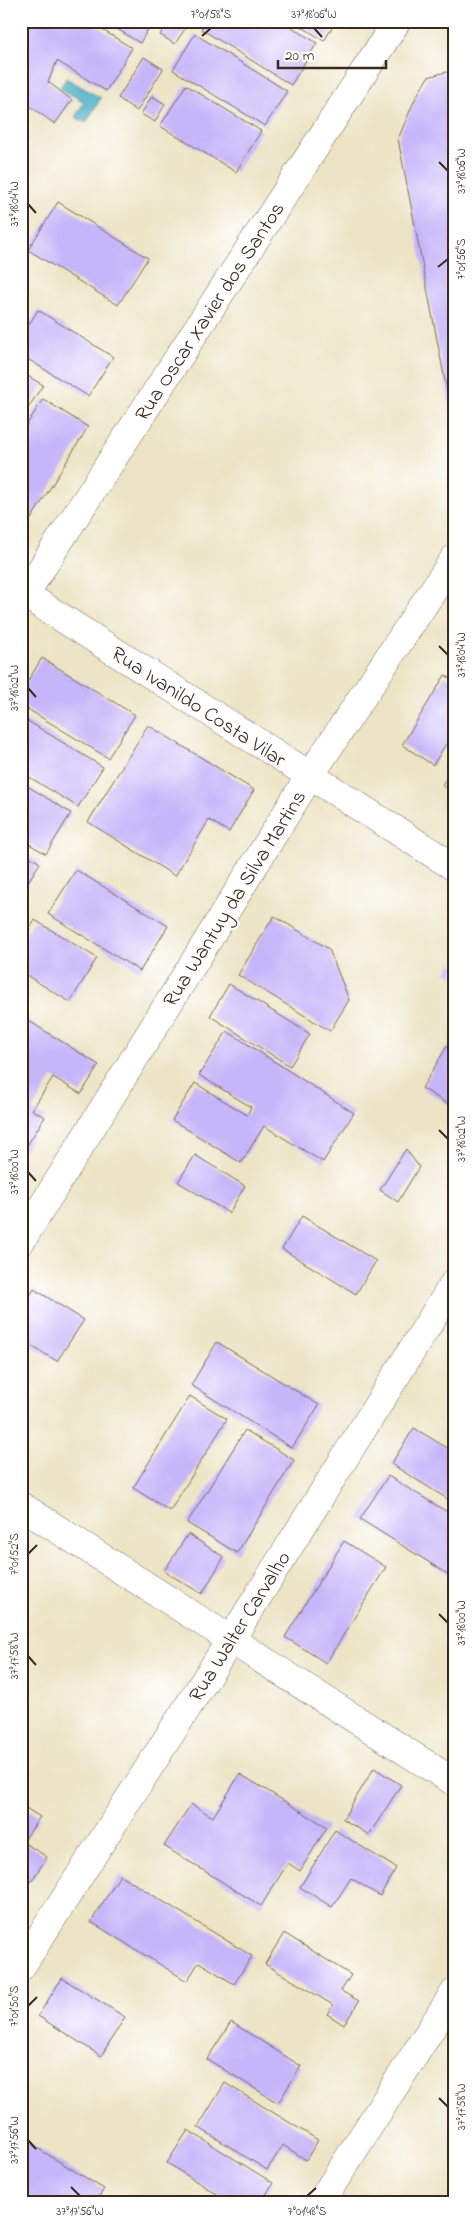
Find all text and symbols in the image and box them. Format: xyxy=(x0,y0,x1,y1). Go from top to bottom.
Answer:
text: 7°01'58"S xyxy=(191,6,231,24)
text: 37°18'06"W xyxy=(291,6,337,24)
scale bar xyxy=(278,38,385,70)
text: 20 m xyxy=(285,45,315,67)
text: 37°18'06"W xyxy=(453,148,471,194)
text: 37°18'04"W xyxy=(6,182,24,226)
street label: Rua Oscar Xavier dos Santos xyxy=(128,197,293,428)
text: 7°01'56"S xyxy=(453,238,471,280)
text: 37°18'04"W xyxy=(453,633,471,677)
street label: Rua Ivanildo Costa Vilar xyxy=(105,640,292,776)
text: 37°18'02"W xyxy=(6,665,24,711)
street label: Rua Wantuy da Silva Martins xyxy=(157,785,316,1014)
text: 37°18'02"W xyxy=(453,1116,471,1162)
text: 37°18'00"W xyxy=(6,1149,24,1195)
text: 7°01'52"S xyxy=(6,1533,24,1575)
street label: Rua Walter Carvalho xyxy=(182,1546,299,1708)
text: 37°18'00"W xyxy=(453,1600,471,1646)
text: 37°17'58"W xyxy=(6,1633,24,1679)
text: 7°01'50"S xyxy=(6,1985,24,2026)
text: 37°17'58"W xyxy=(453,2084,471,2130)
text: 37°17'56"W xyxy=(6,2116,24,2164)
text: 37°17'56"W xyxy=(56,2203,104,2221)
text: 7°01'48"S xyxy=(288,2203,326,2221)

